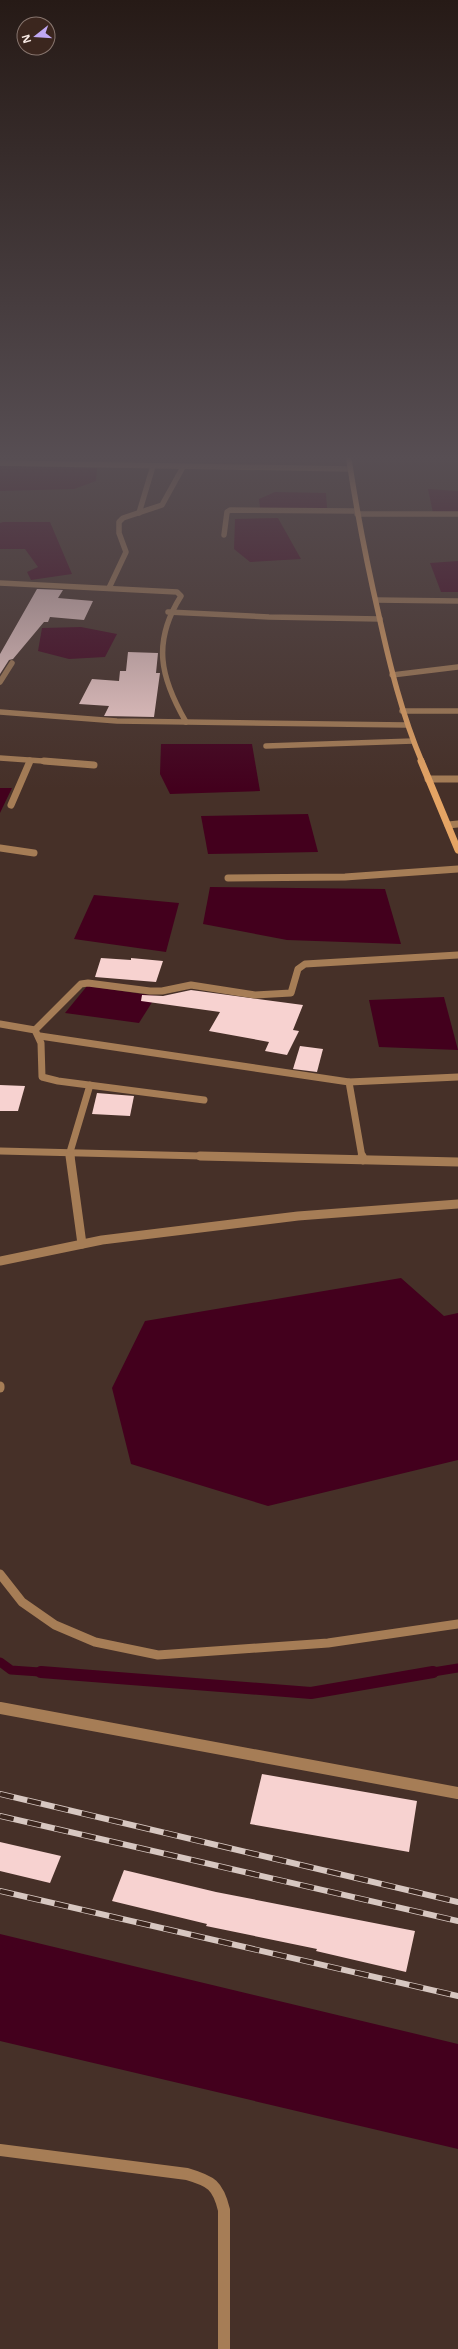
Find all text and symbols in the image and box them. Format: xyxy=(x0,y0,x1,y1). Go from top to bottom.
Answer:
north arrow xyxy=(16,16,56,56)
text: N xyxy=(17,33,34,46)

